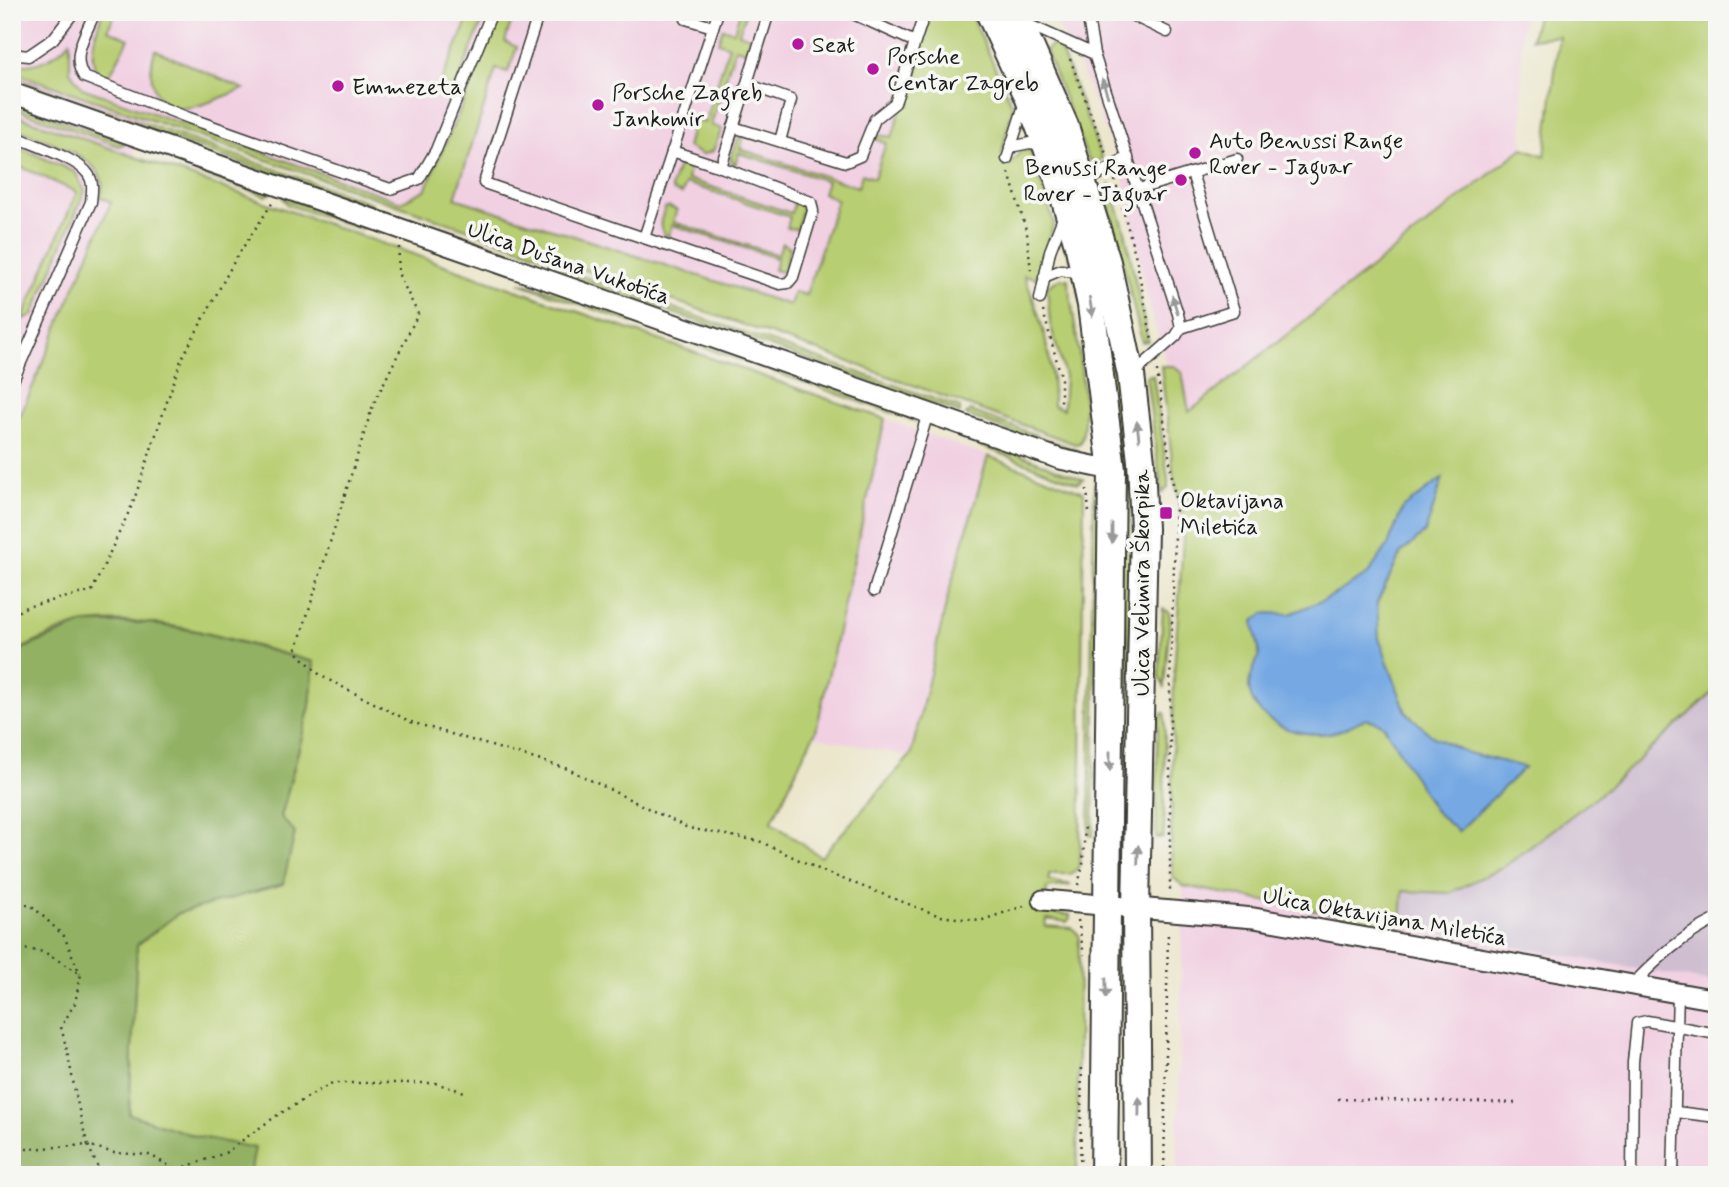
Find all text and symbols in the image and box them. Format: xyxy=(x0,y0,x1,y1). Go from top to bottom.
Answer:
place label: Seat xyxy=(812,31,855,61)
marker: Seat xyxy=(790,36,806,52)
place label: Porsche Centar Zagreb xyxy=(887,43,1039,101)
marker: Porsche Centar Zagreb xyxy=(865,61,881,77)
place label: Emmezeta xyxy=(352,73,462,103)
marker: Emmezeta xyxy=(330,78,346,94)
one-way arrow xyxy=(1100,78,1110,99)
place label: Porsche Zagreb Jankomir xyxy=(612,79,762,135)
marker: Porsche Zagreb Jankomir xyxy=(590,97,606,113)
place label: Auto Benussi Range Rover - Jaguar xyxy=(1209,127,1404,185)
marker: Auto Benussi Range Rover - Jaguar xyxy=(1187,145,1203,161)
place label: Benussi Range Rover - Jaguar xyxy=(1023,154,1167,212)
marker: Benussi Range Rover - Jaguar xyxy=(1173,172,1189,188)
street label: Ulica Dušana Vukotića xyxy=(463,215,674,313)
one-way arrow xyxy=(1169,294,1179,315)
one-way arrow xyxy=(1086,296,1097,318)
one-way arrow xyxy=(1132,420,1143,442)
street label: Ulica Velimira Škorpika xyxy=(1128,469,1158,696)
place label: Oktavijana Miletića xyxy=(1180,487,1284,543)
marker: Oktavijana Miletića xyxy=(1158,505,1174,521)
one-way arrow xyxy=(1106,522,1118,544)
one-way arrow xyxy=(1104,750,1116,772)
one-way arrow xyxy=(1133,843,1144,865)
street label: Ulica Oktavijana Miletića xyxy=(1260,882,1509,954)
one-way arrow xyxy=(1100,977,1112,999)
one-way arrow xyxy=(1133,1095,1145,1117)

